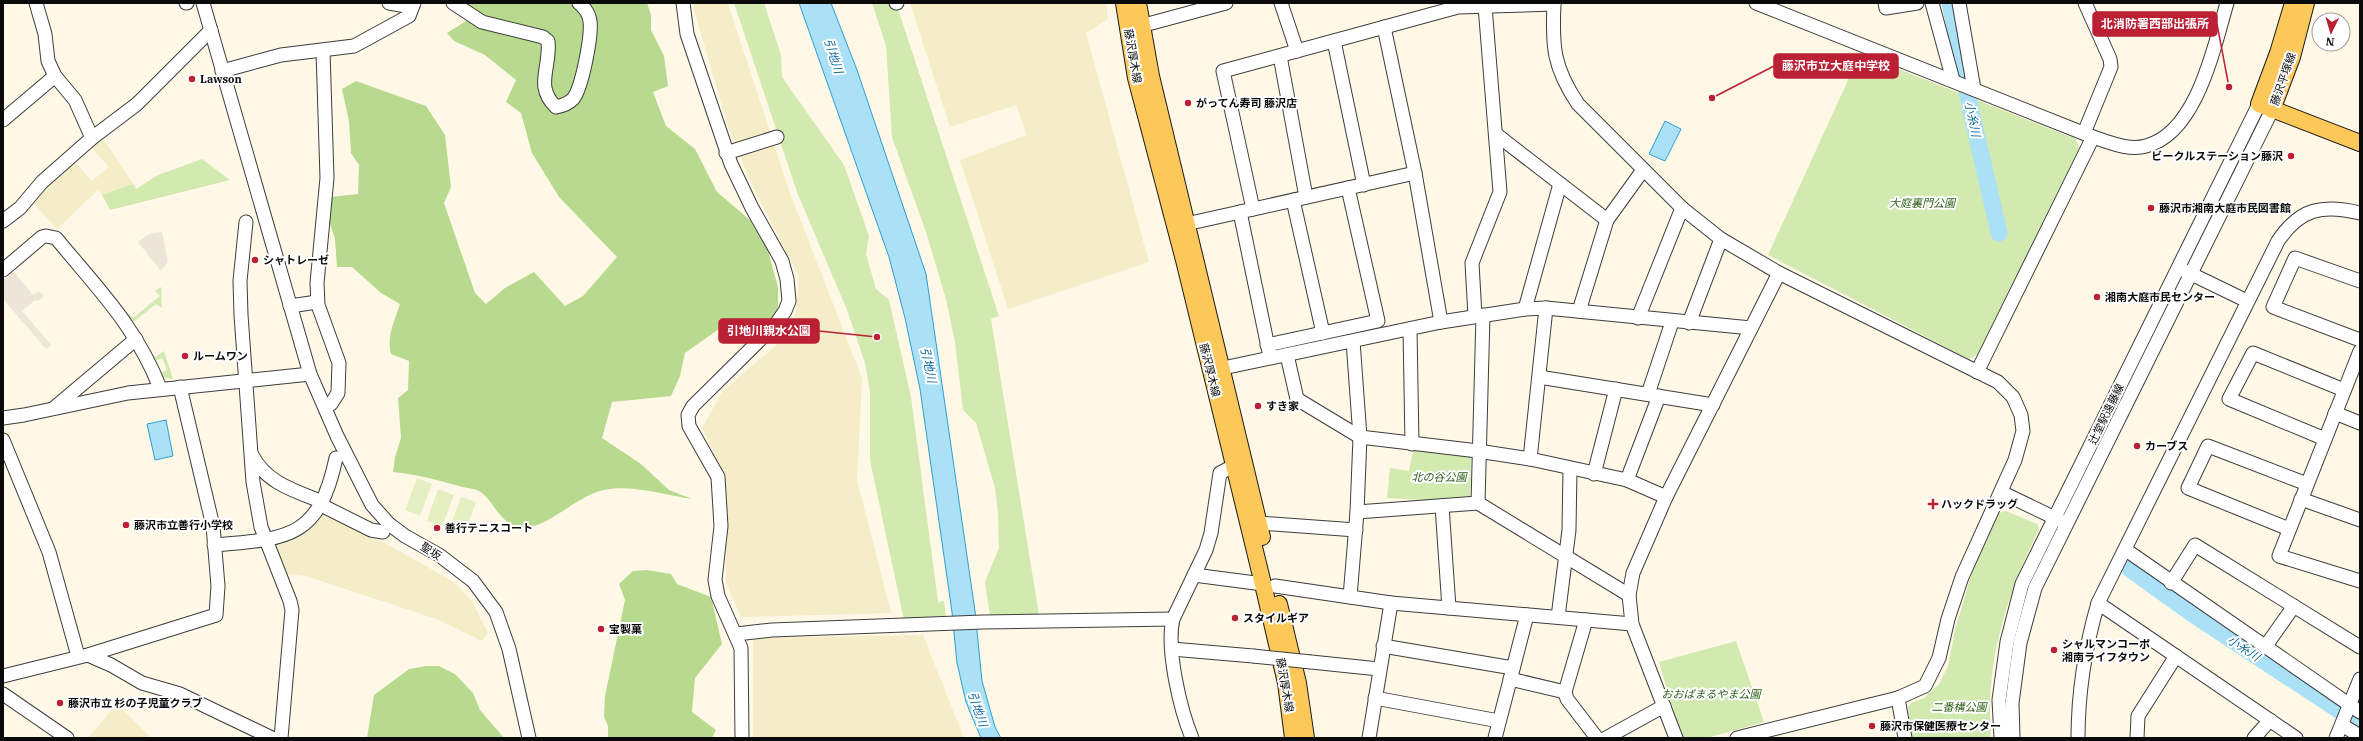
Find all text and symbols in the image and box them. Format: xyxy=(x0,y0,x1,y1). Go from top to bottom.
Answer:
callout: 北消防署西部出張所 xyxy=(2093,12,2217,36)
north arrow xyxy=(2311,12,2351,52)
text: 北消防署西部出張所 xyxy=(2101,16,2209,31)
street label: 藤沢厚木線 xyxy=(1121,28,1145,84)
text: N xyxy=(2325,35,2335,49)
water label: 引地川 xyxy=(821,37,847,77)
street label: 藤沢平塚線 xyxy=(2267,51,2299,107)
callout: 藤沢市立大庭中学校 xyxy=(1774,54,1898,78)
text: 藤沢市立大庭中学校 xyxy=(1782,58,1890,73)
place label: Lawson xyxy=(200,72,242,86)
marker: Lawson xyxy=(187,74,197,84)
place label: がってん寿司 藤沢店 xyxy=(1196,96,1297,110)
marker: がってん寿司 藤沢店 xyxy=(1183,98,1193,108)
water label: 小糸川 xyxy=(1962,100,1984,140)
place label: ビークルステーション藤沢 xyxy=(2152,149,2283,163)
marker: ビークルステーション藤沢 xyxy=(2286,151,2296,161)
park label: 大庭裏門公園 xyxy=(1889,196,1957,210)
place label: 藤沢市湘南大庭市民図書館 xyxy=(2159,201,2291,215)
marker: 藤沢市湘南大庭市民図書館 xyxy=(2146,203,2156,213)
place label: シャトレーゼ xyxy=(263,253,329,267)
marker: シャトレーゼ xyxy=(250,255,260,265)
place label: 湘南大庭市民センター xyxy=(2105,290,2215,304)
marker: 湘南大庭市民センター xyxy=(2092,292,2102,302)
callout: 引地川親水公園 xyxy=(719,319,819,343)
text: 引地川親水公園 xyxy=(727,323,811,338)
street label: 藤沢厚木線 xyxy=(1197,342,1223,398)
water label: 引地川 xyxy=(918,346,940,386)
place label: ルームワン xyxy=(193,349,248,363)
marker: ルームワン xyxy=(180,351,190,361)
street label: 辻堂駅遠藤線 xyxy=(2085,381,2127,447)
place label: すき家 xyxy=(1266,399,1299,413)
marker: すき家 xyxy=(1253,401,1263,411)
place label: カーブス xyxy=(2145,439,2188,453)
marker: カーブス xyxy=(2132,441,2142,451)
park label: 北の谷公園 xyxy=(1412,470,1468,484)
place label: ハックドラッグ xyxy=(1941,497,2018,511)
marker: ハックドラッグ xyxy=(1928,499,1938,509)
place label: 藤沢市立善行小学校 xyxy=(134,518,233,532)
marker: 藤沢市立善行小学校 xyxy=(121,520,131,530)
place label: 善行テニスコート xyxy=(445,521,533,535)
marker: 善行テニスコート xyxy=(432,523,442,533)
street label: 聖坂 xyxy=(418,539,444,563)
place label: スタイルギア xyxy=(1243,611,1309,625)
marker: スタイルギア xyxy=(1230,613,1240,623)
place label: 宝製菓 xyxy=(609,622,642,636)
marker: 宝製菓 xyxy=(596,624,606,634)
water label: 小糸川 xyxy=(2225,632,2265,665)
place label: シャルマンコーポ 湘南ライフタウン xyxy=(2062,637,2150,664)
marker: シャルマンコーポ 湘南ライフタウン xyxy=(2049,645,2059,655)
street label: 藤沢厚木線 xyxy=(1273,657,1297,713)
park label: おおばまるやま公園 xyxy=(1662,687,1762,701)
water label: 引地川 xyxy=(965,690,992,730)
place label: 藤沢市立 杉の子児童クラブ xyxy=(68,696,203,710)
marker: 藤沢市立 杉の子児童クラブ xyxy=(55,698,65,708)
park label: 二番構公園 xyxy=(1932,700,1988,714)
place label: 藤沢市保健医療センター xyxy=(1880,719,2001,733)
marker: 藤沢市保健医療センター xyxy=(1867,721,1877,731)

